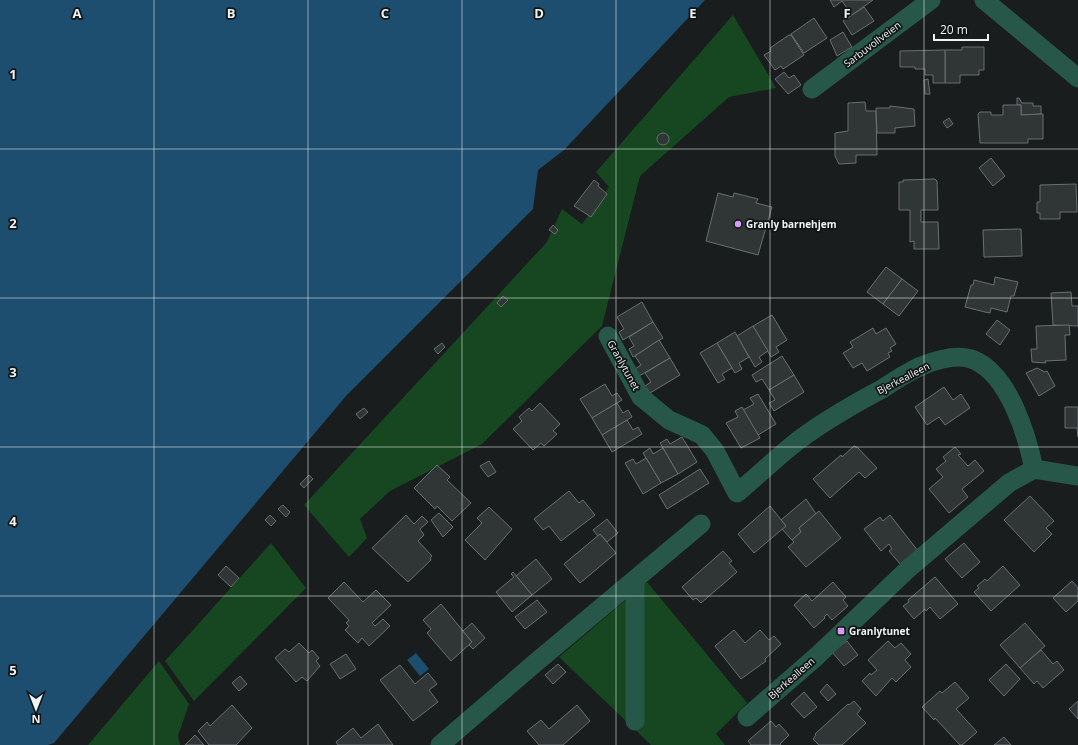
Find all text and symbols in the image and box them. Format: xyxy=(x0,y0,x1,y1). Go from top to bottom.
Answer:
text: A xyxy=(73,4,82,22)
text: B xyxy=(227,4,236,22)
text: C xyxy=(381,4,389,22)
text: D xyxy=(534,4,544,22)
text: E xyxy=(689,4,697,22)
text: F xyxy=(843,4,851,22)
scale bar xyxy=(934,16,988,42)
street label: Sarbuvollveien xyxy=(841,18,903,70)
text: 20 m xyxy=(940,21,968,38)
text: 1 xyxy=(9,65,17,83)
text: 2 xyxy=(9,214,17,232)
place label: Granly barnehjem xyxy=(746,217,837,231)
marker: Granly barnehjem xyxy=(733,219,743,229)
street label: Granlytunet xyxy=(604,337,644,393)
street label: Bjerkealleen xyxy=(874,359,932,397)
text: 3 xyxy=(9,363,17,381)
text: 4 xyxy=(9,512,17,530)
place label: Granlytunet xyxy=(849,624,911,638)
marker: Granlytunet xyxy=(836,626,846,636)
street label: Bjerkealleen xyxy=(765,654,817,702)
text: 5 xyxy=(9,661,17,679)
north arrow xyxy=(16,689,56,729)
text: N xyxy=(32,712,40,727)

